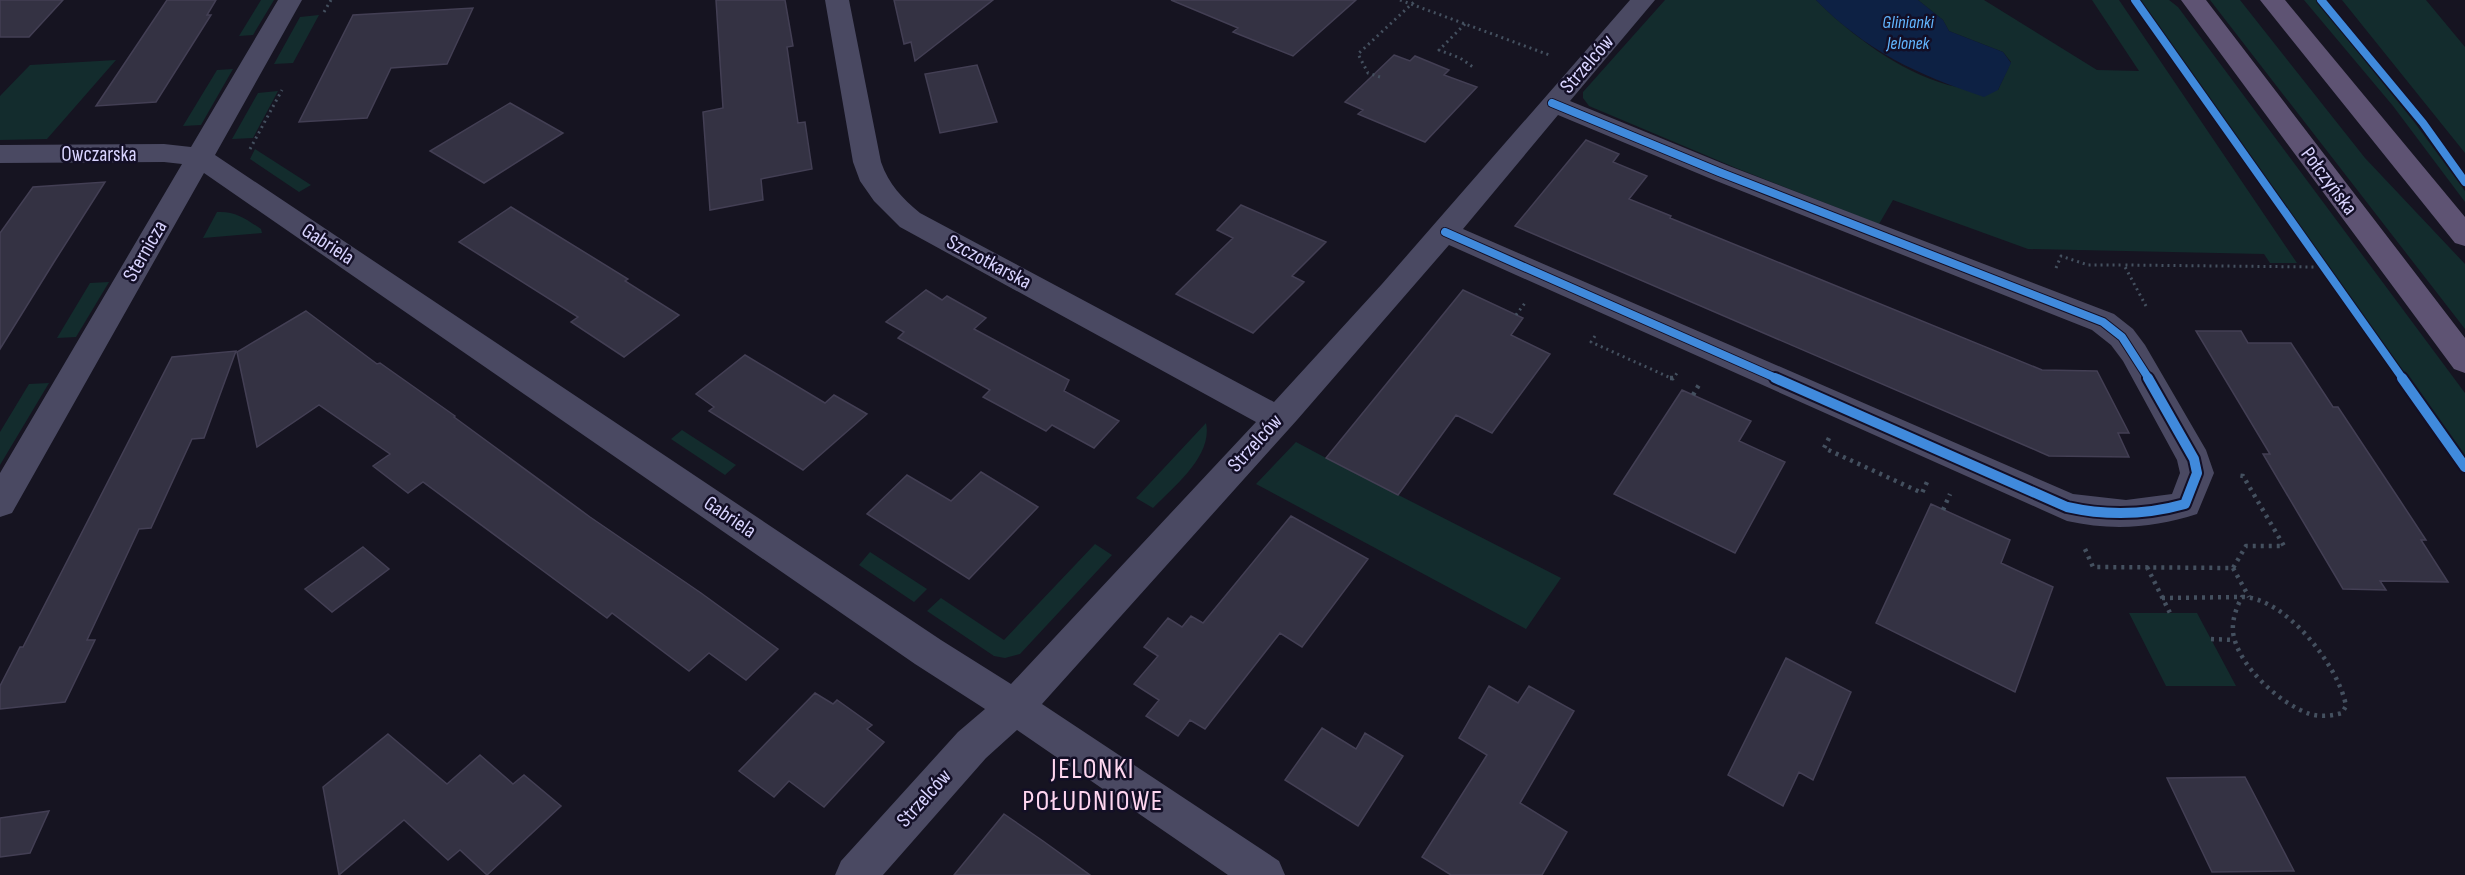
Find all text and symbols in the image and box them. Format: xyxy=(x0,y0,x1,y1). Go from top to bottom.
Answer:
water label: Glinianki Jelonek xyxy=(1882,12,1934,54)
street label: Strzelców xyxy=(1555,29,1619,99)
street label: Owczarska xyxy=(61,142,137,167)
street label: Połczyńska xyxy=(2295,142,2363,220)
street label: Sternicza xyxy=(118,216,172,286)
street label: Gabriela xyxy=(297,218,359,270)
street label: Szczotkarska xyxy=(942,229,1036,295)
street label: Strzelców xyxy=(1222,409,1288,477)
street label: Gabriela xyxy=(699,491,761,543)
district label: JELONKI POŁUDNIOWE xyxy=(1022,753,1164,818)
street label: Strzelców xyxy=(891,764,957,832)

